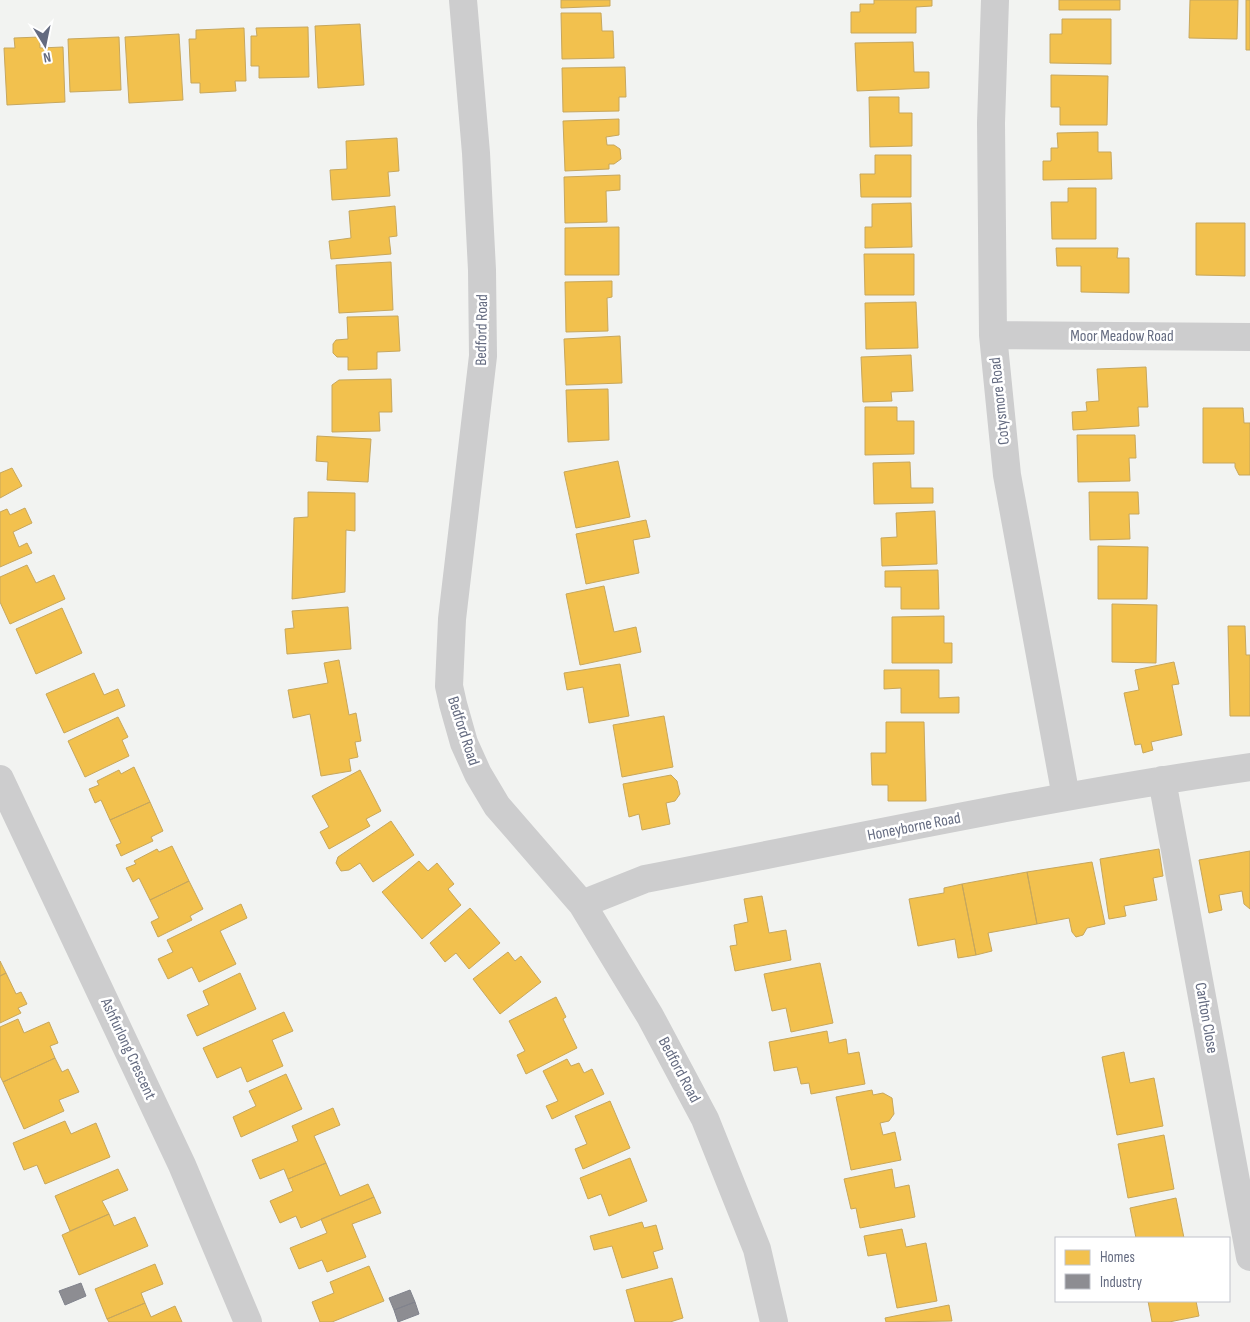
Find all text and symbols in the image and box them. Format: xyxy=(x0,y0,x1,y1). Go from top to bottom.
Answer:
north arrow xyxy=(20,20,70,70)
text: N xyxy=(42,48,52,66)
street label: Bedford Road xyxy=(472,294,492,366)
street label: Moor Meadow Road xyxy=(1070,327,1174,346)
street label: Cotysmore Road xyxy=(986,356,1014,446)
street label: Bedford Road xyxy=(443,694,483,768)
street label: Honeyborne Road xyxy=(866,809,962,845)
street label: Carlton Close xyxy=(1190,981,1222,1055)
street label: Ashfurlong Crescent xyxy=(96,994,160,1103)
street label: Bedford Road xyxy=(654,1034,704,1106)
legend xyxy=(1055,1237,1230,1302)
text: Homes xyxy=(1100,1248,1135,1267)
text: Industry xyxy=(1100,1273,1142,1292)

